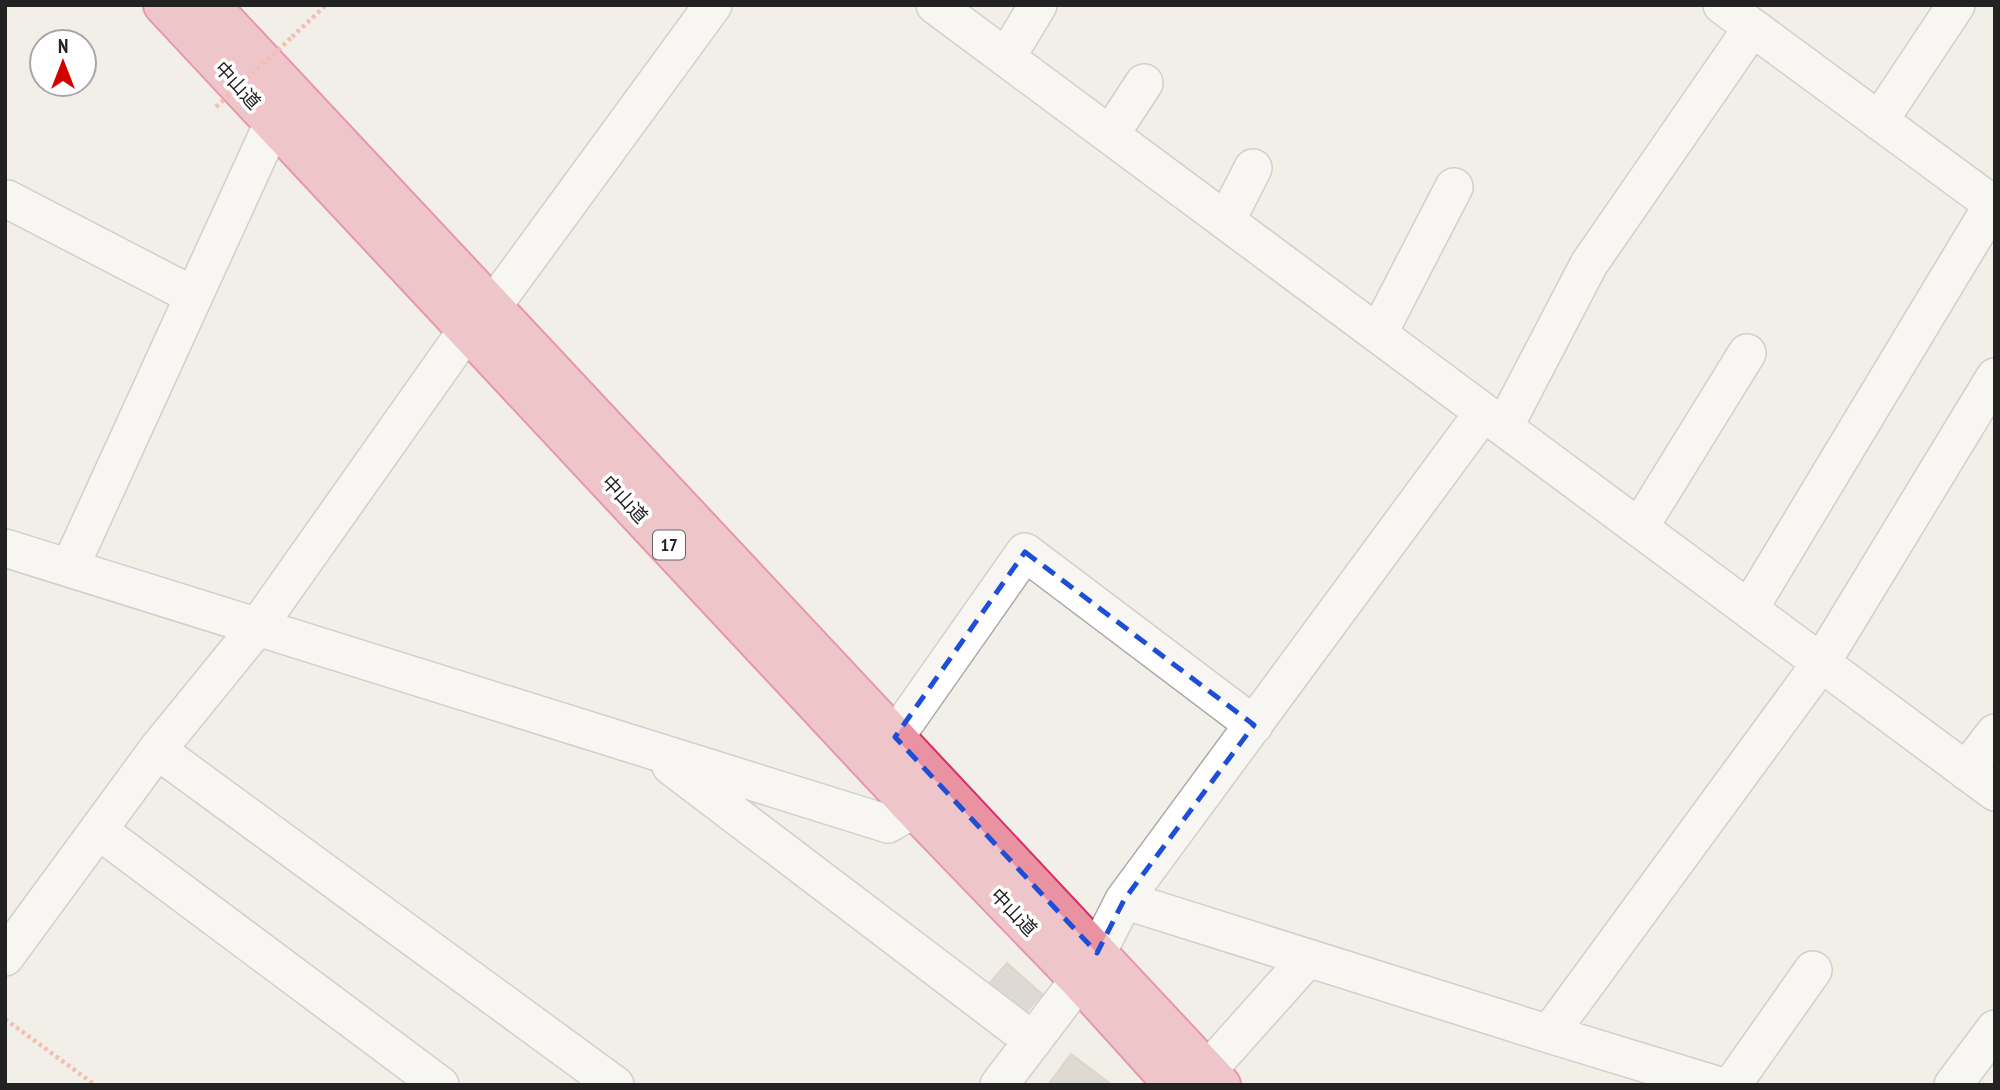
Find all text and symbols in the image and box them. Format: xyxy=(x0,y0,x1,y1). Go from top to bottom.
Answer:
north arrow xyxy=(28,28,98,98)
text: N xyxy=(58,34,68,58)
street label: 中山道 xyxy=(210,56,266,114)
street label: 中山道 xyxy=(597,470,653,528)
road number: 17 xyxy=(653,530,685,560)
street label: 中山道 xyxy=(986,883,1042,941)

